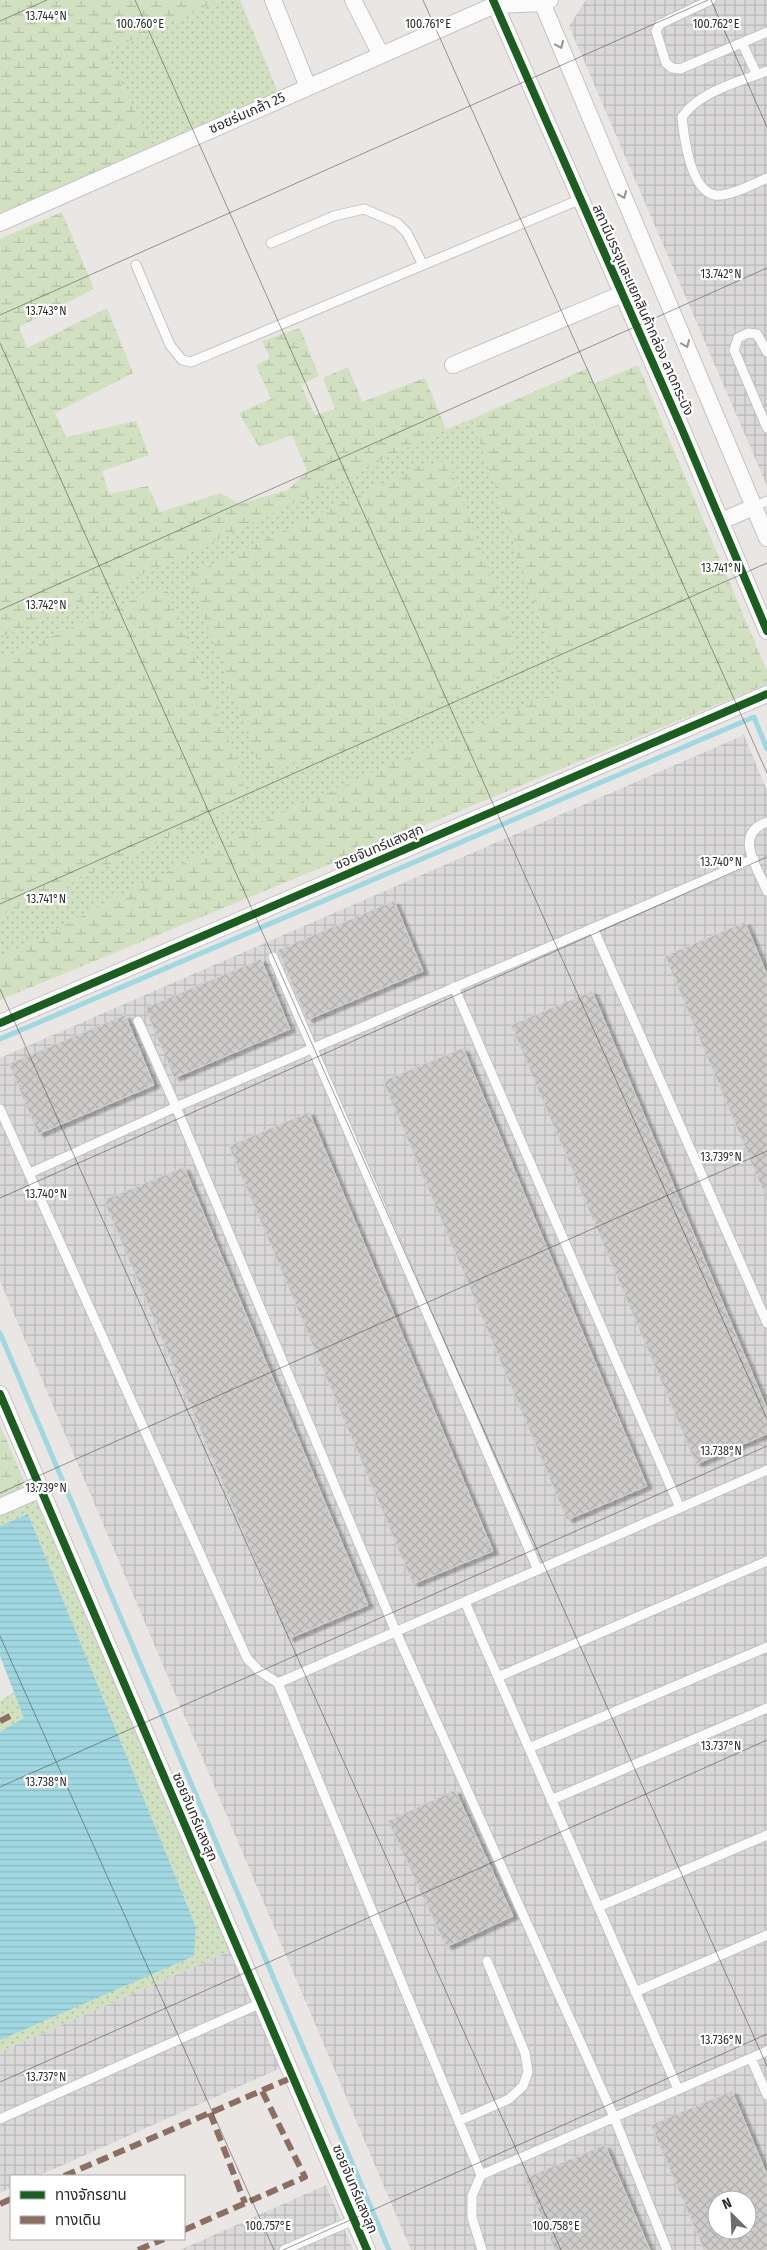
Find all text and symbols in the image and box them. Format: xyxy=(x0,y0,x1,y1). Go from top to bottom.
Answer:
text: 13.744°N xyxy=(25,9,67,23)
text: 100.760°E xyxy=(116,17,164,31)
text: 100.761°E xyxy=(405,17,451,31)
text: 100.762°E xyxy=(693,17,740,31)
one-way arrow xyxy=(554,40,564,49)
street label: ซอยร่มเกล้า 25 xyxy=(206,89,288,137)
one-way arrow xyxy=(617,190,627,199)
street label: สถานีบรรจุและแยกสินค้ากล่อง ลาดกระบัง xyxy=(589,202,697,418)
text: 13.742°N xyxy=(701,267,741,281)
text: 13.743°N xyxy=(25,304,67,318)
one-way arrow xyxy=(680,340,690,348)
text: 13.741°N xyxy=(701,561,741,575)
text: 13.742°N xyxy=(26,598,66,612)
street label: ซอยจันทร์แสงสุก xyxy=(332,821,426,873)
text: 13.740°N xyxy=(700,855,742,869)
text: 13.741°N xyxy=(26,892,66,906)
text: 13.739°N xyxy=(700,1150,742,1164)
text: 13.740°N xyxy=(25,1187,67,1201)
text: 13.738°N xyxy=(700,1444,742,1458)
text: 13.739°N xyxy=(25,1481,67,1495)
text: 13.737°N xyxy=(701,1739,741,1753)
street label: ซอยจันทร์แสงสุก xyxy=(169,1770,221,1864)
text: 13.738°N xyxy=(25,1775,67,1789)
text: 13.736°N xyxy=(700,2033,742,2047)
text: 13.737°N xyxy=(26,2070,66,2084)
street label: ซอยจันทร์แสงสุก xyxy=(329,2142,381,2236)
legend xyxy=(10,2175,185,2240)
text: ทางจักรยาน xyxy=(55,2186,127,2204)
north arrow xyxy=(707,2190,757,2240)
text: N xyxy=(720,2194,734,2213)
text: ทางเดิน xyxy=(55,2211,101,2229)
text: 100.757°E xyxy=(245,2219,291,2233)
text: 100.758°E xyxy=(532,2219,580,2233)

